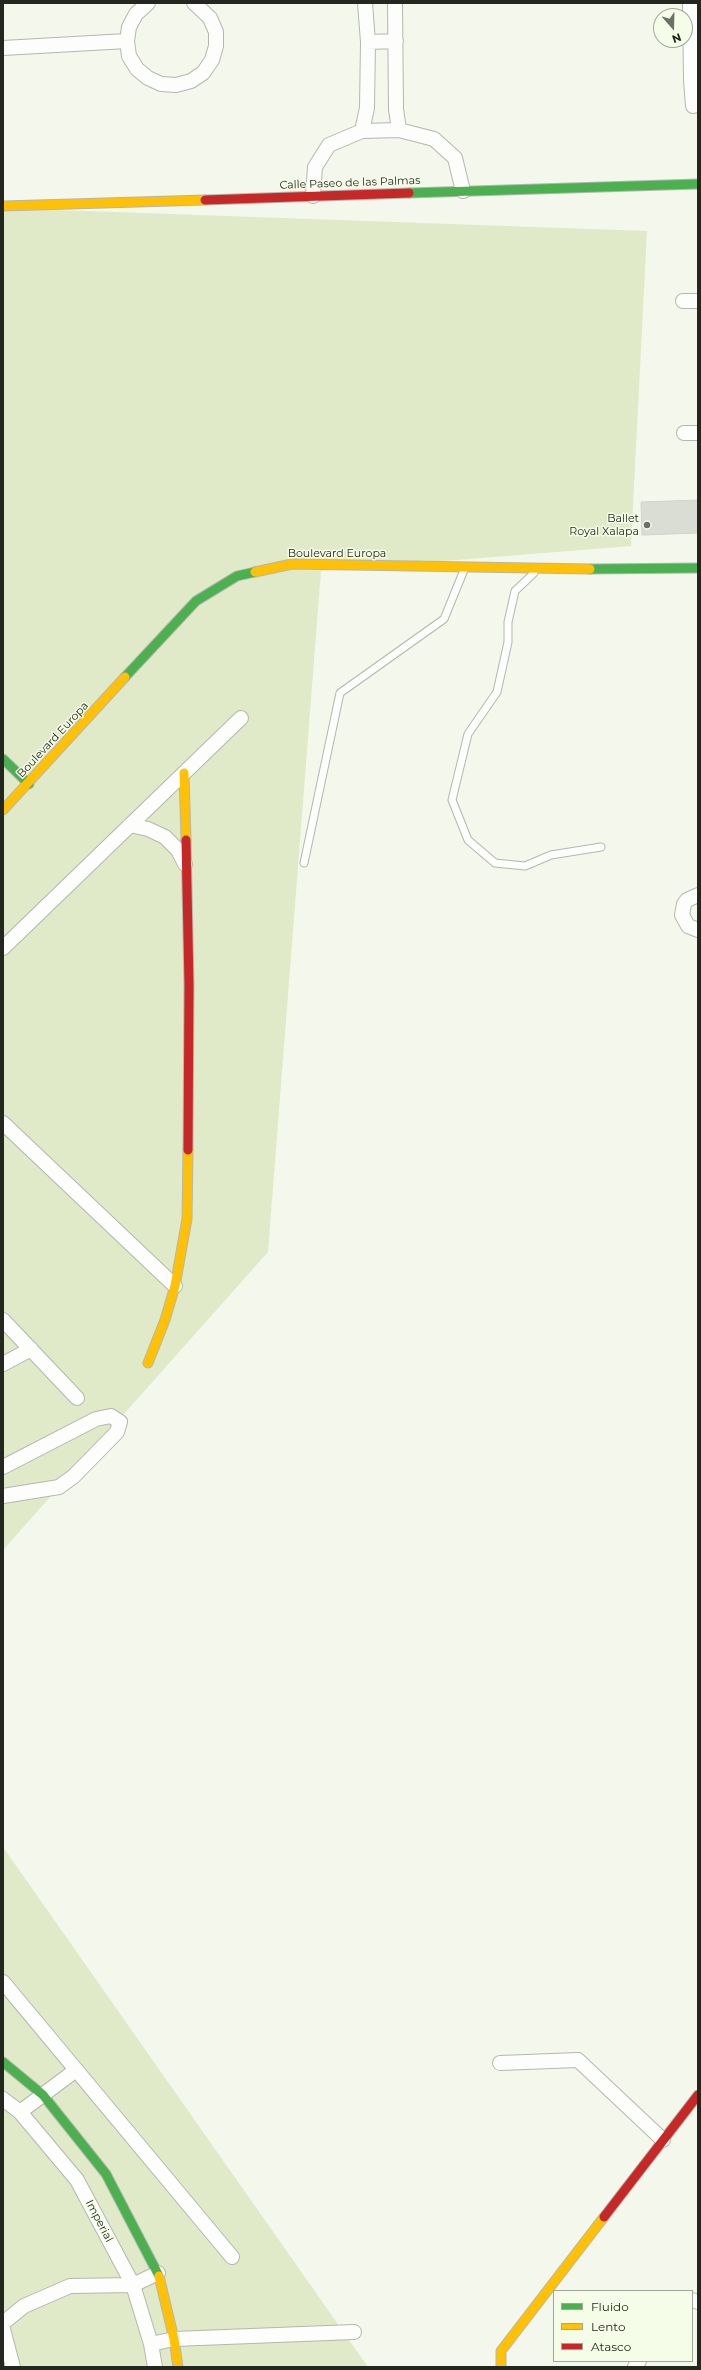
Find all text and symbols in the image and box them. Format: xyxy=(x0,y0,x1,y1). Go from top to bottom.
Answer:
north arrow xyxy=(653,8,693,48)
text: N xyxy=(670,30,683,46)
street label: Calle Paseo de las Palmas xyxy=(279,174,421,192)
place label: Ballet Royal Xalapa xyxy=(569,512,639,538)
marker: Ballet Royal Xalapa xyxy=(642,520,652,530)
street label: Boulevard Europa xyxy=(288,547,386,561)
street label: Boulevard Europa xyxy=(15,699,91,781)
street label: Imperial xyxy=(82,2198,116,2244)
legend xyxy=(553,2290,693,2362)
text: Fluido xyxy=(591,2299,629,2314)
text: Lento xyxy=(591,2319,626,2334)
text: Atasco xyxy=(591,2339,631,2354)

